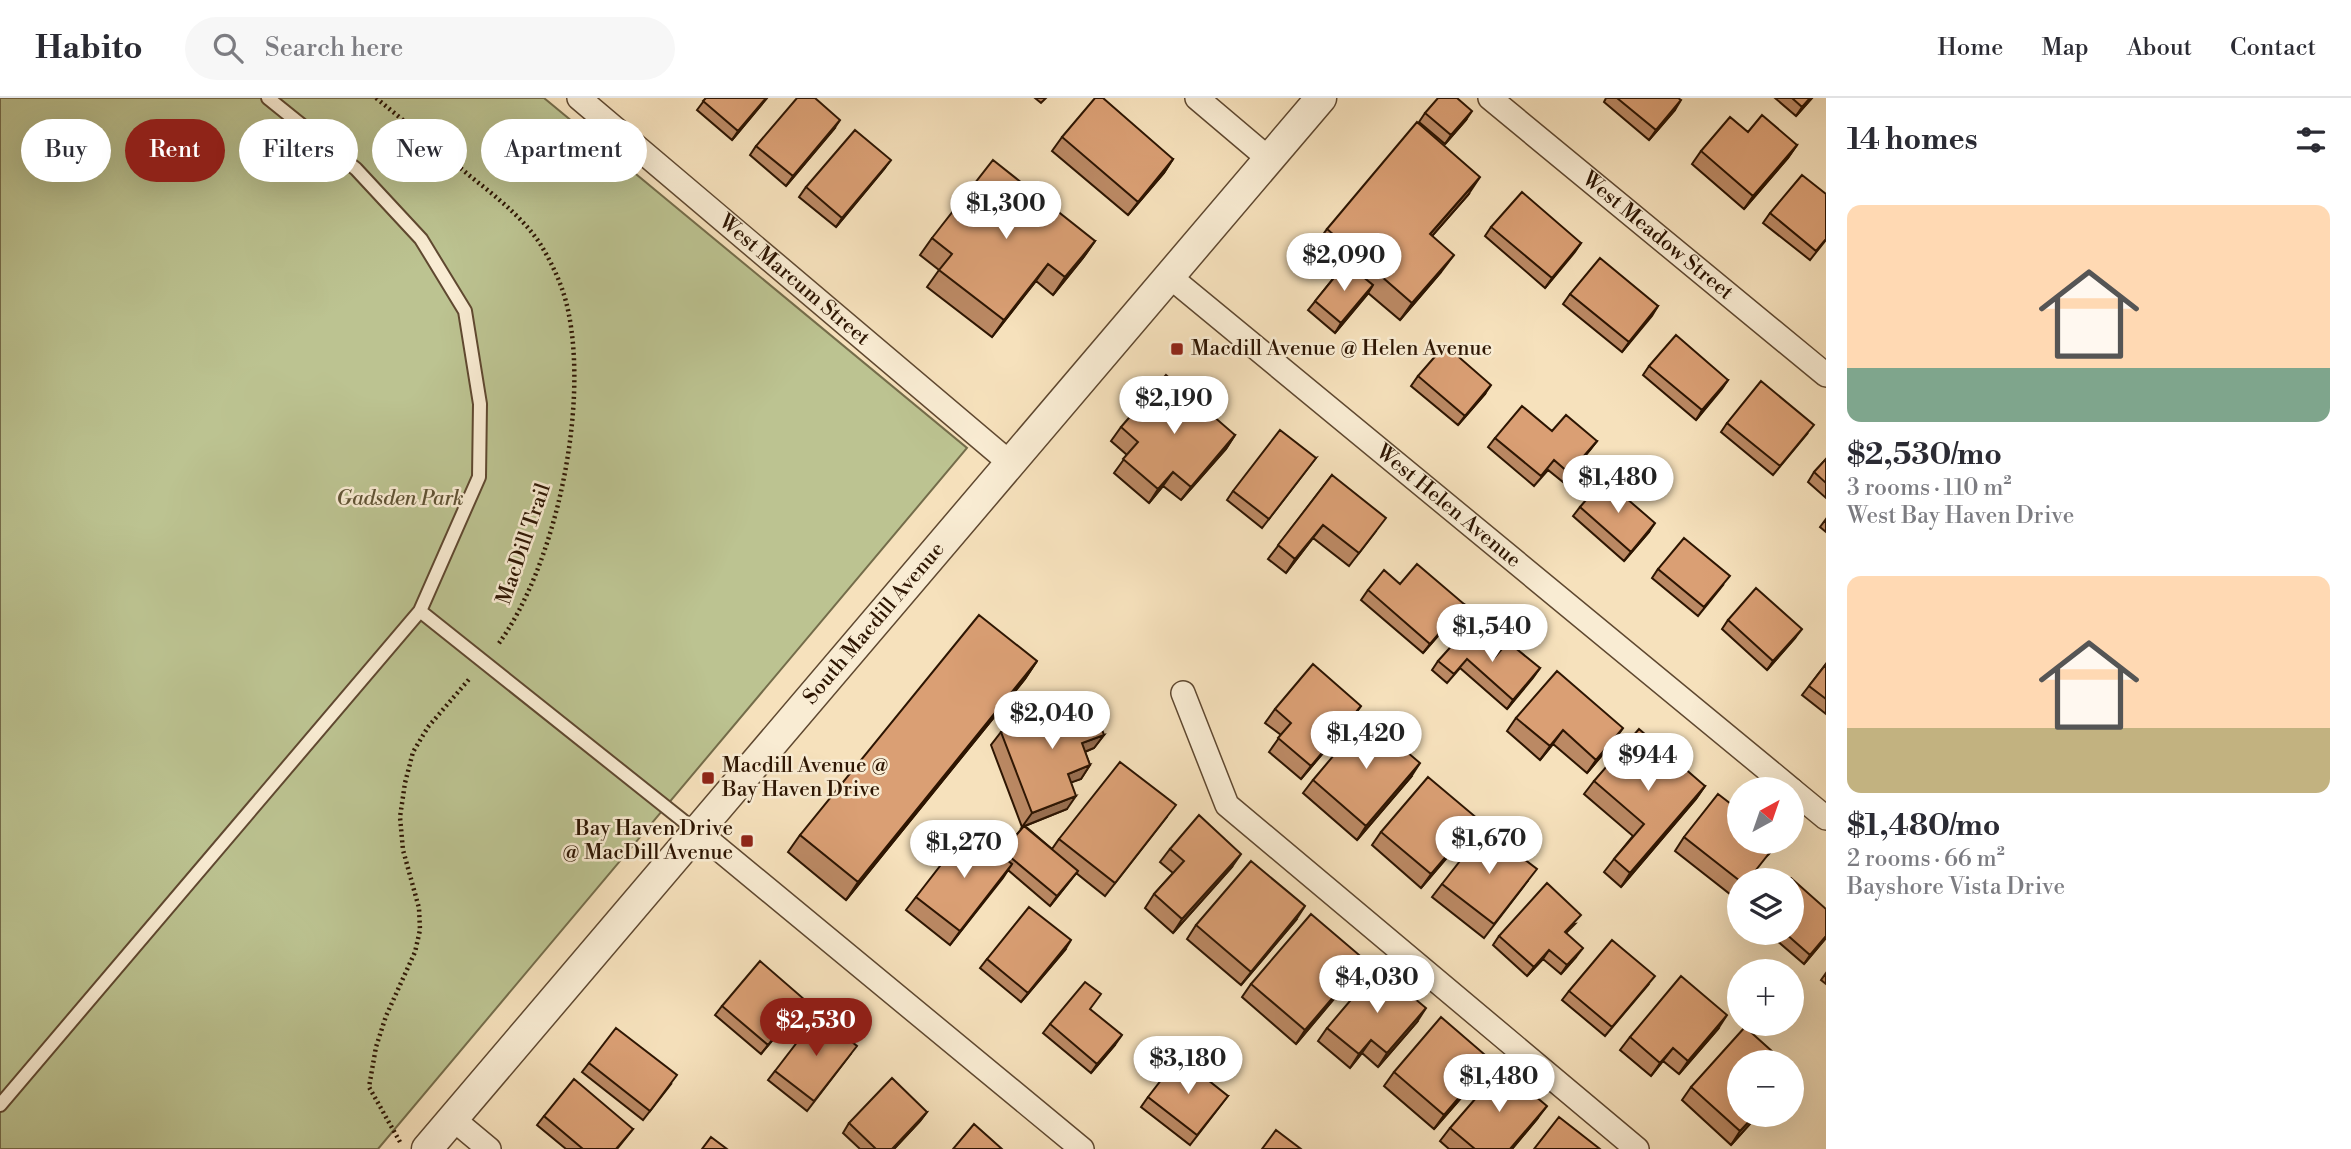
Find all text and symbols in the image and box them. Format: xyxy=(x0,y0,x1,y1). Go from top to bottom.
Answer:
search box xyxy=(185,17,675,80)
text: Habito xyxy=(35,28,143,69)
icon: search xyxy=(209,29,247,67)
text: Search here xyxy=(265,32,404,64)
text: Home xyxy=(1938,33,2003,63)
text: Map xyxy=(2041,33,2089,63)
text: About xyxy=(2127,33,2192,63)
text: Contact xyxy=(2230,33,2316,63)
chip: Buy xyxy=(21,119,111,182)
chip: Rent xyxy=(125,119,225,182)
chip: Filters xyxy=(239,119,358,182)
chip: New xyxy=(372,119,467,182)
chip: Apartment xyxy=(481,119,647,182)
text: 14 homes xyxy=(1847,121,1978,159)
icon: filters xyxy=(2292,121,2330,159)
street label: West Meadow Street xyxy=(1576,165,1739,306)
pin: $1,300 xyxy=(949,181,1063,241)
text: $1,300 xyxy=(966,190,1046,218)
street label: West Marcum Street xyxy=(713,208,875,352)
pin: $2,090 xyxy=(1287,234,1401,293)
text: $2,090 xyxy=(1302,242,1386,270)
icon: home xyxy=(2026,251,2152,377)
place label: Macdill Avenue @ Helen Avenue xyxy=(1191,336,1492,362)
marker: Macdill Avenue @ Helen Avenue xyxy=(1169,341,1185,357)
pin: $2,190 xyxy=(1117,376,1231,436)
text: $2,190 xyxy=(1135,385,1213,413)
text: $2,530/mo xyxy=(1847,436,2002,474)
street label: West Helen Avenue xyxy=(1370,438,1526,574)
pin: $1,480 xyxy=(1561,456,1675,515)
text: $1,480 xyxy=(1579,464,1657,492)
text: 3 rooms · 110 m² xyxy=(1847,474,2011,502)
street label: MacDill Trail xyxy=(491,480,557,608)
park label: Gadsden Park xyxy=(336,486,464,512)
text: West Bay Haven Drive xyxy=(1847,502,2074,530)
street label: South Macdill Avenue xyxy=(798,537,950,710)
pin: $1,540 xyxy=(1435,604,1549,664)
text: $1,540 xyxy=(1453,613,1531,641)
icon: home xyxy=(2026,622,2152,748)
pin: $2,040 xyxy=(995,692,1109,751)
text: $2,040 xyxy=(1010,700,1094,728)
pin: $1,420 xyxy=(1309,712,1423,771)
text: $1,420 xyxy=(1327,720,1405,748)
pin: $944 xyxy=(1607,734,1689,793)
text: $944 xyxy=(1618,742,1678,770)
place label: Macdill Avenue @ Bay Haven Drive xyxy=(721,753,889,803)
marker: Macdill Avenue @ Bay Haven Drive xyxy=(700,770,716,786)
north arrow xyxy=(1727,777,1804,854)
map controls xyxy=(1727,777,1804,1127)
text: $1,480/mo xyxy=(1847,807,2001,845)
place label: Bay Haven Drive @ MacDill Avenue xyxy=(562,816,733,866)
pin: $1,670 xyxy=(1432,816,1546,876)
pin: $1,270 xyxy=(907,820,1021,880)
text: $1,670 xyxy=(1451,825,1527,853)
text: $1,270 xyxy=(926,829,1002,857)
marker: Bay Haven Drive @ MacDill Avenue xyxy=(739,833,755,849)
text: 2 rooms · 66 m² xyxy=(1847,845,2005,873)
button: layers xyxy=(1727,868,1804,945)
text: Bayshore Vista Drive xyxy=(1847,873,2065,901)
pin: $4,030 xyxy=(1320,956,1434,1015)
button: + xyxy=(1727,959,1804,1036)
text: $4,030 xyxy=(1335,964,1419,992)
pin: $2,530 xyxy=(759,998,873,1058)
text: $2,530 xyxy=(776,1007,856,1035)
pin: $3,180 xyxy=(1131,1037,1245,1096)
text: $3,180 xyxy=(1150,1045,1226,1073)
button: − xyxy=(1727,1050,1804,1127)
pin: $1,480 xyxy=(1442,1054,1556,1114)
text: $1,480 xyxy=(1460,1063,1538,1091)

